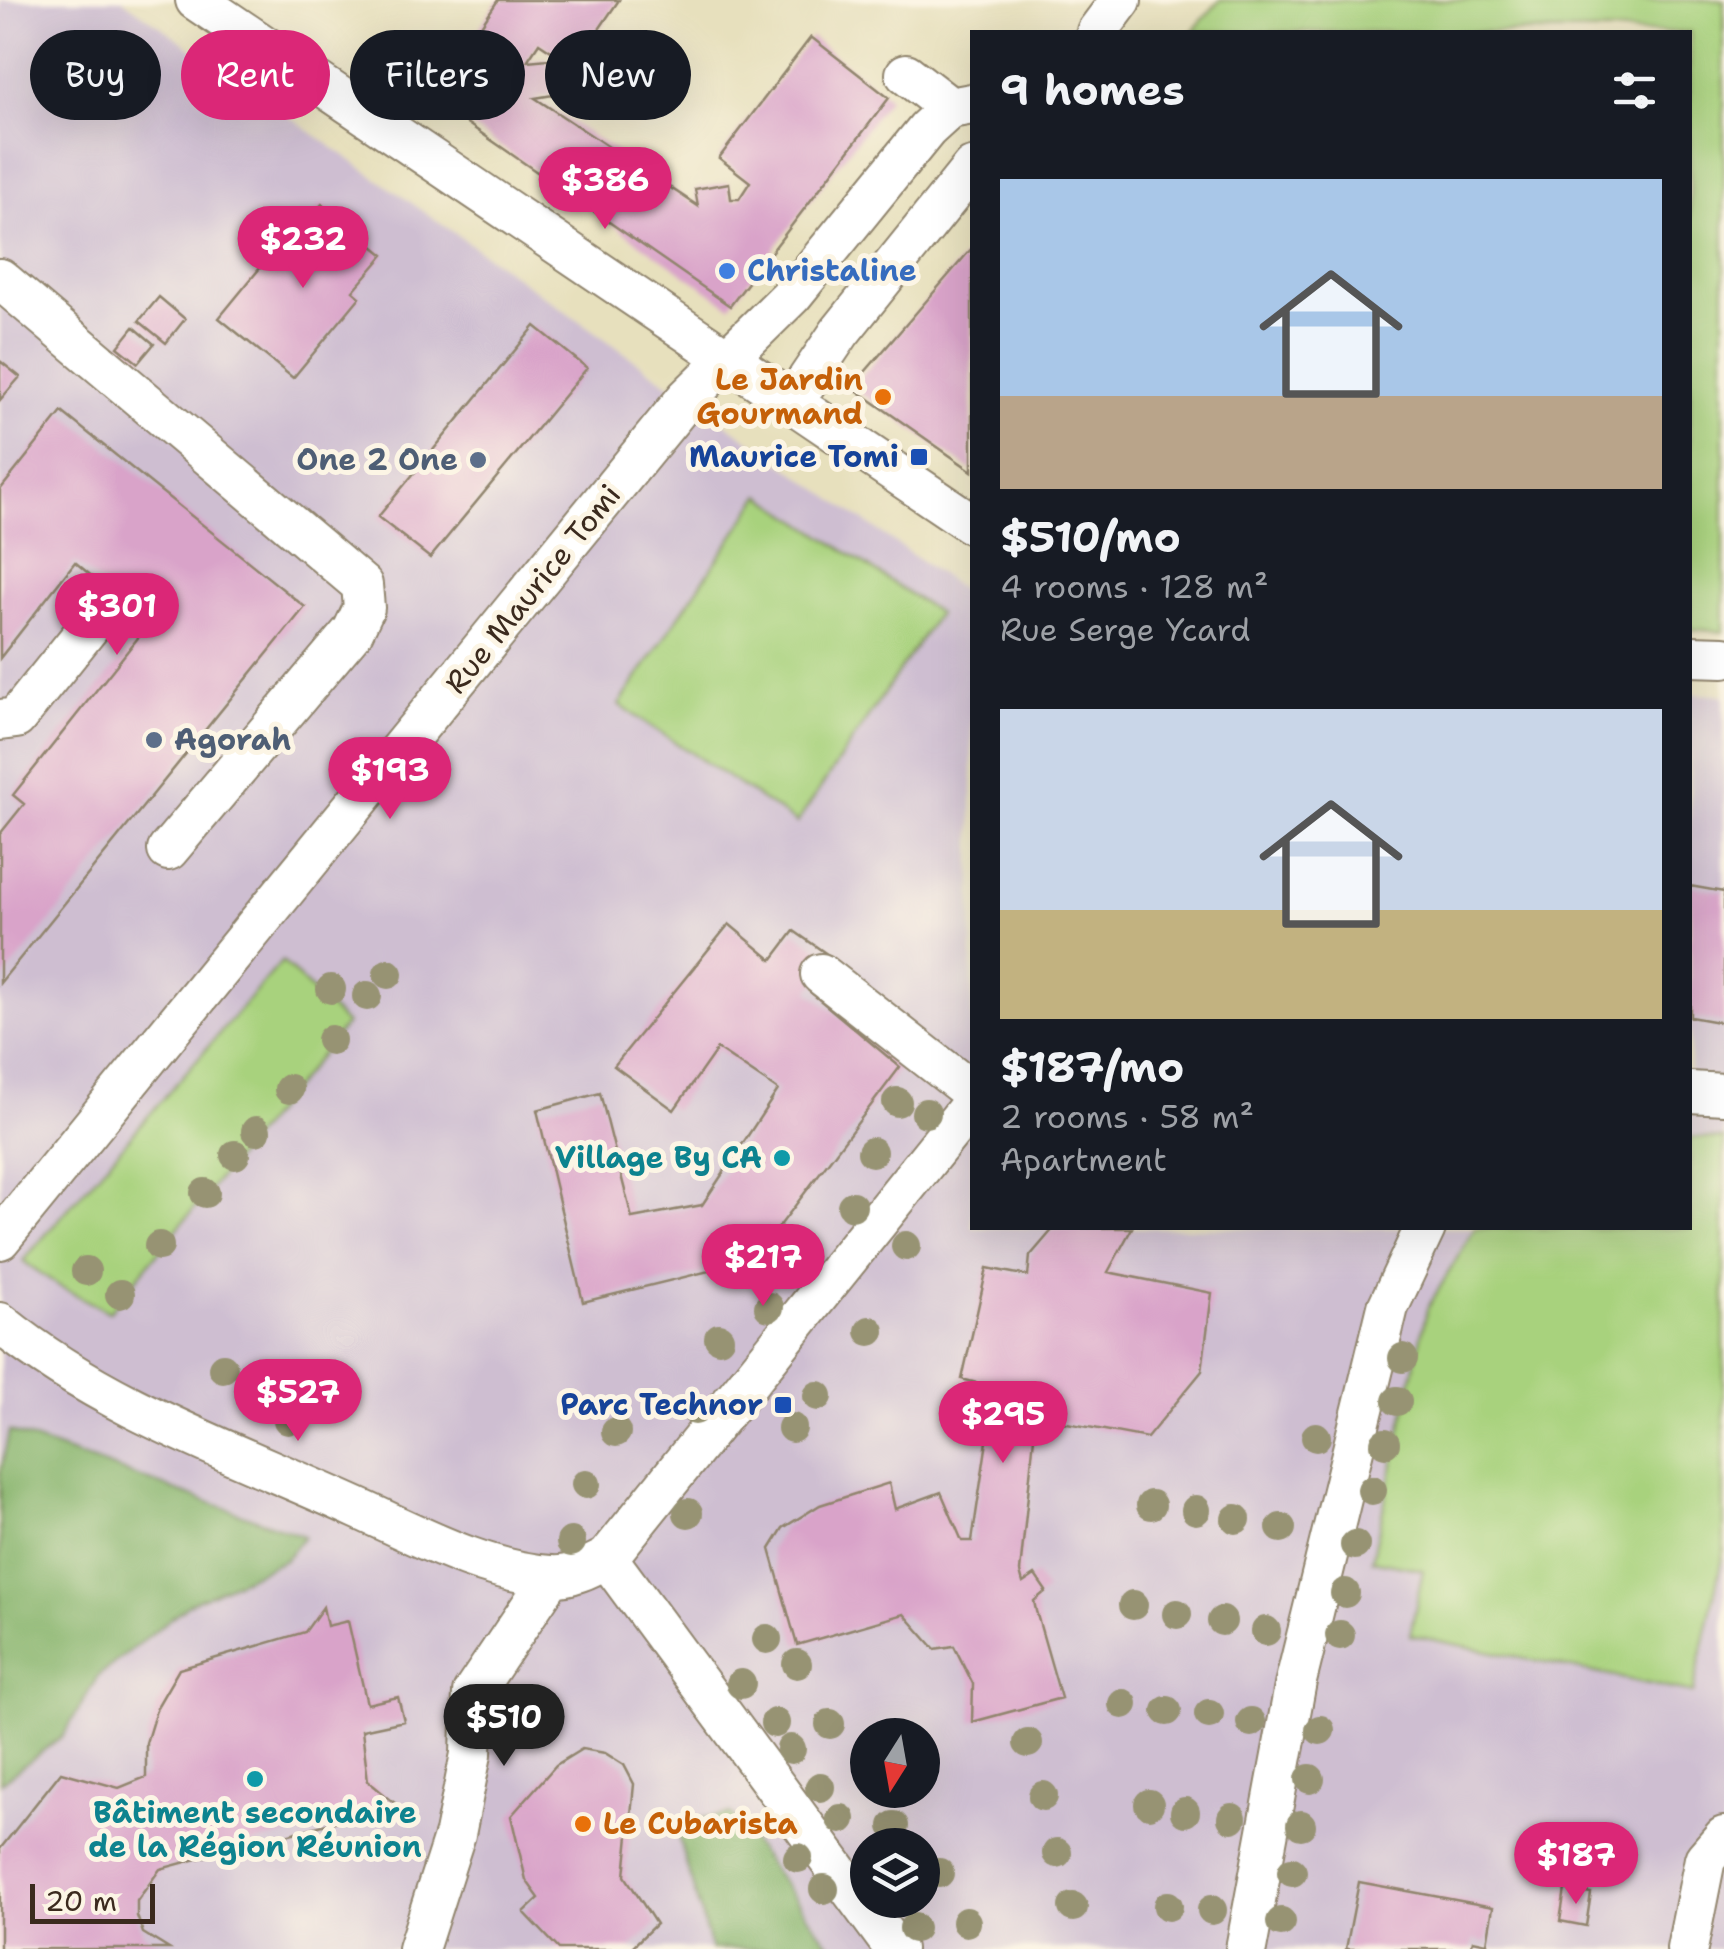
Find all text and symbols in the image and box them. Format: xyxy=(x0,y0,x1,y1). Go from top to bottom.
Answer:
chip: Buy xyxy=(30,30,161,120)
chip: Rent xyxy=(181,30,330,120)
chip: Filters xyxy=(350,30,525,120)
chip: New xyxy=(545,30,691,120)
text: 9 homes xyxy=(1000,62,1185,118)
icon: filters xyxy=(1607,63,1662,118)
pin: $386 xyxy=(546,147,664,232)
text: $386 xyxy=(561,158,649,201)
pin: $232 xyxy=(244,206,362,291)
text: $232 xyxy=(260,217,346,260)
icon: home xyxy=(1241,244,1421,424)
place label: Christaline xyxy=(747,250,917,291)
marker: Christaline xyxy=(716,260,738,282)
place label: Le Jardin Gourmand xyxy=(696,359,863,434)
marker: Le Jardin Gourmand xyxy=(872,386,894,408)
place label: Maurice Tomi xyxy=(689,436,899,477)
place label: One 2 One xyxy=(296,439,458,480)
marker: Maurice Tomi xyxy=(908,446,930,468)
marker: One 2 One xyxy=(467,449,489,471)
street label: Rue Maurice Tomi xyxy=(435,475,630,702)
text: $510/mo xyxy=(1000,509,1181,565)
text: 4 rooms · 128 m² xyxy=(1000,565,1268,608)
pin: $301 xyxy=(58,573,176,658)
text: $301 xyxy=(77,584,157,627)
text: Rue Serge Ycard xyxy=(1000,608,1251,651)
place label: Agorah xyxy=(174,719,291,760)
marker: Agorah xyxy=(143,729,165,751)
pin: $193 xyxy=(331,737,449,822)
text: $193 xyxy=(350,748,430,791)
icon: home xyxy=(1241,774,1421,954)
text: $187/mo xyxy=(1000,1039,1184,1095)
text: 2 rooms · 58 m² xyxy=(1000,1095,1254,1138)
place label: Village By CA xyxy=(555,1137,762,1178)
text: Apartment xyxy=(1000,1138,1167,1181)
marker: Village By CA xyxy=(771,1147,793,1169)
pin: $217 xyxy=(704,1224,822,1309)
text: $217 xyxy=(724,1235,802,1278)
pin: $527 xyxy=(239,1359,357,1444)
text: $527 xyxy=(256,1370,340,1413)
pin: $295 xyxy=(944,1381,1062,1466)
place label: Parc Technor xyxy=(560,1384,763,1425)
text: $295 xyxy=(961,1392,1045,1435)
marker: Parc Technor xyxy=(772,1394,794,1416)
pin: $510 xyxy=(445,1684,563,1769)
text: $510 xyxy=(466,1695,542,1738)
north arrow xyxy=(850,1718,940,1808)
map controls xyxy=(850,1718,940,1918)
marker: Bâtiment secondaire de la Région Réunion xyxy=(244,1768,266,1790)
place label: Bâtiment secondaire de la Région Réunion xyxy=(88,1792,422,1867)
place label: Le Cubarista xyxy=(603,1803,798,1844)
marker: Le Cubarista xyxy=(572,1813,594,1835)
pin: $187 xyxy=(1517,1822,1635,1907)
button: layers xyxy=(850,1828,940,1918)
text: $187 xyxy=(1536,1833,1616,1876)
scale bar xyxy=(30,1879,155,1924)
text: 20 m xyxy=(45,1882,117,1920)

